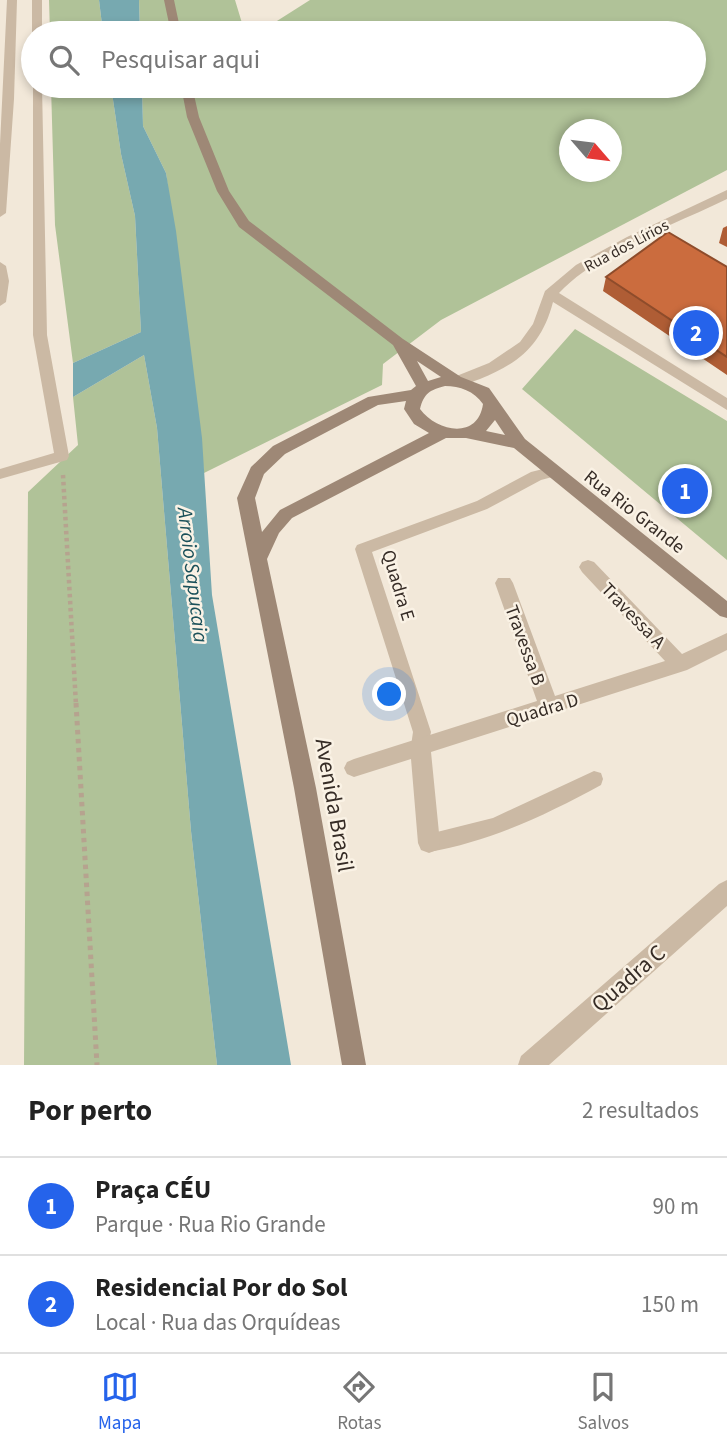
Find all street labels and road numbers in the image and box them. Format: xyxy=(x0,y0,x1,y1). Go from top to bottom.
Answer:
street label: Rua dos Lírios xyxy=(580,214,673,277)
street label: Rua Rio Grande xyxy=(578,464,690,560)
street label: Quadra E xyxy=(374,547,421,624)
street label: Travessa A xyxy=(594,577,672,656)
street label: Travessa B xyxy=(498,602,552,689)
street label: Quadra D xyxy=(503,687,582,734)
street label: Avenida Brasil xyxy=(307,736,363,875)
street label: Quadra C xyxy=(584,937,673,1020)

